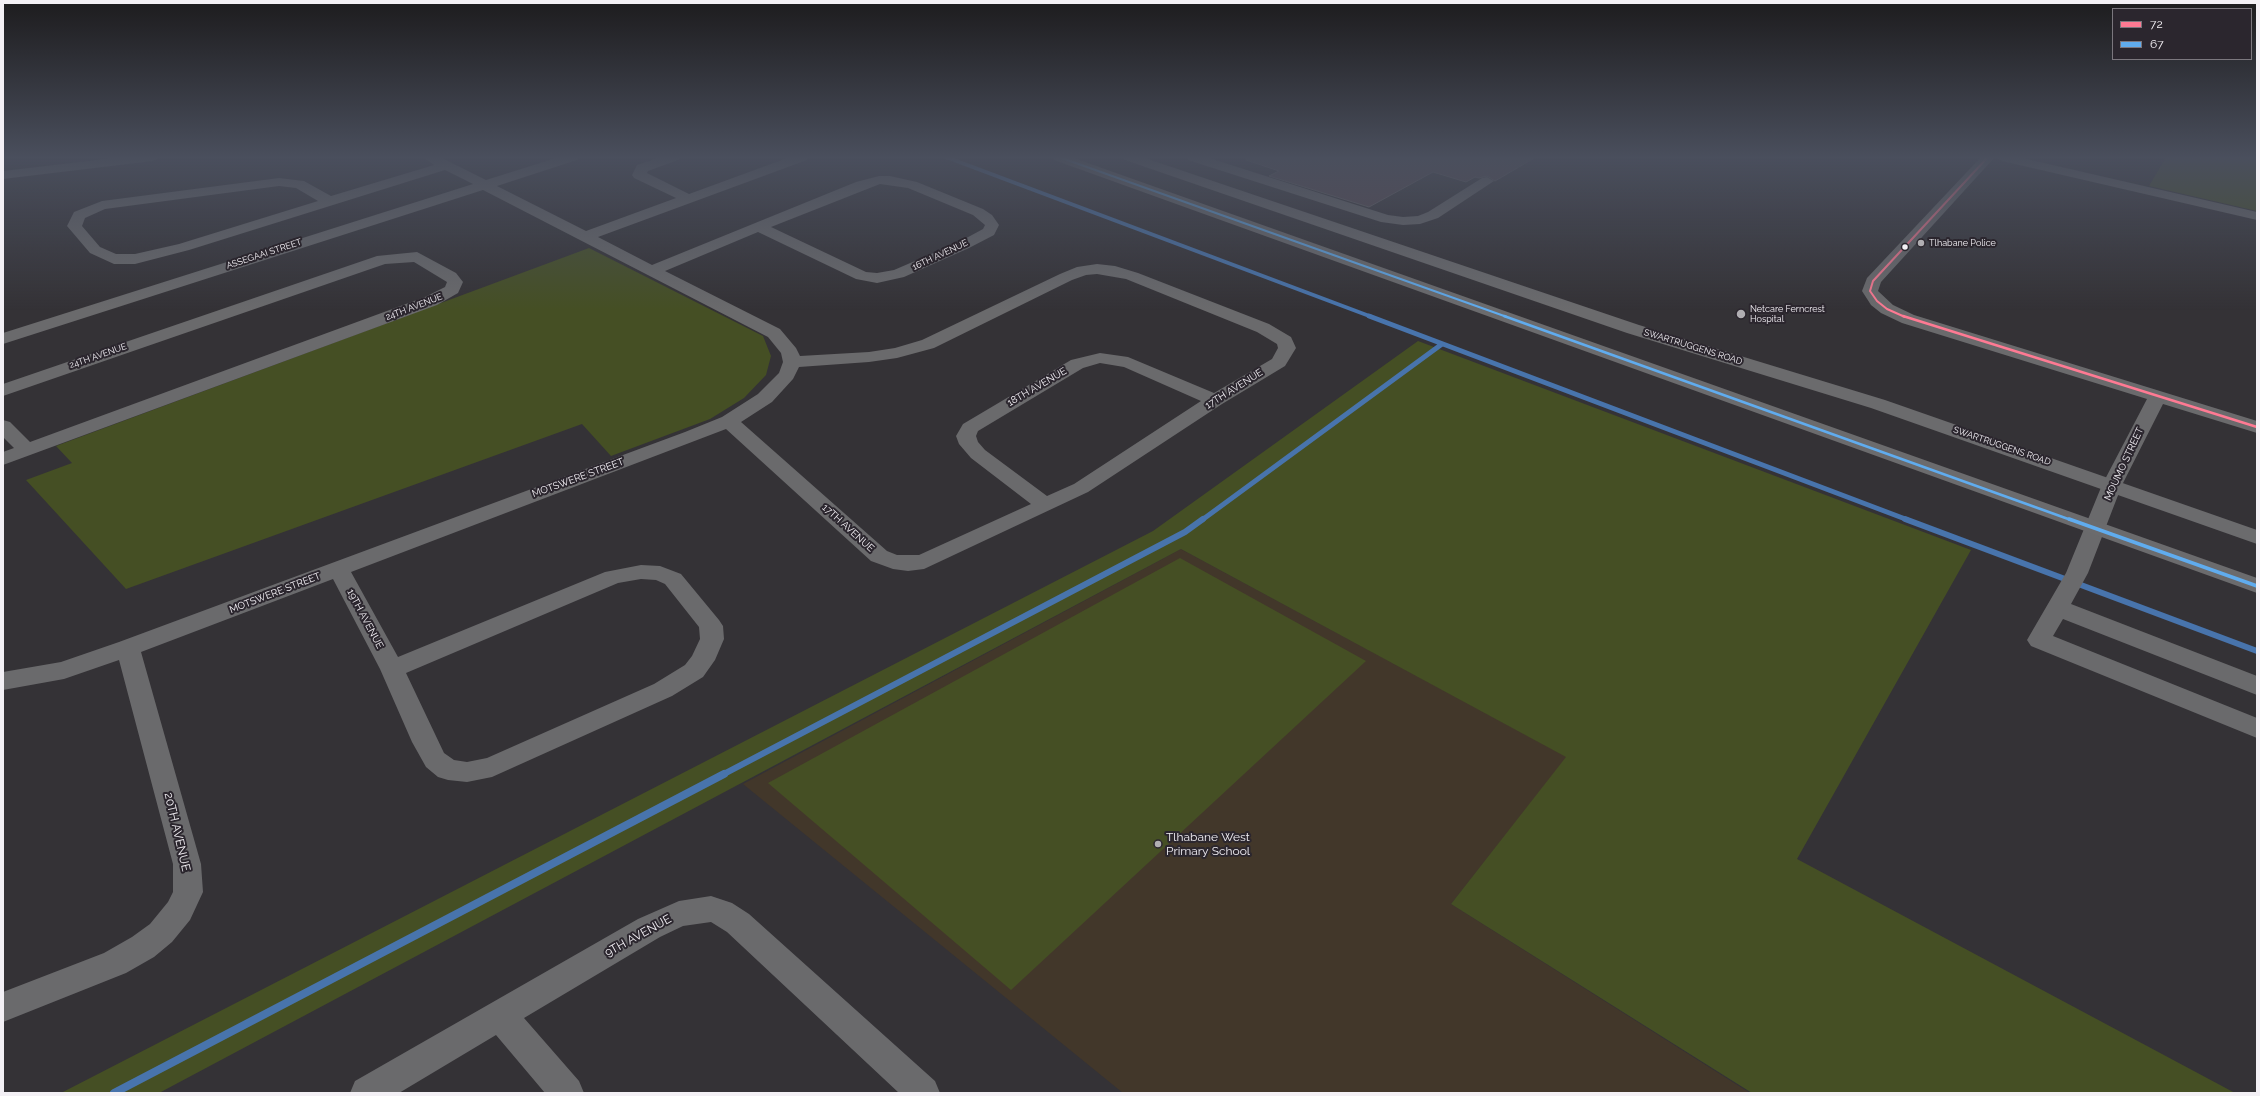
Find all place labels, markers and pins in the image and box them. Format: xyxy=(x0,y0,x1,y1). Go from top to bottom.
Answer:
marker: Tlhabane Police xyxy=(1916,238,1926,248)
place label: Tlhabane Police xyxy=(1929,238,1996,248)
unlabelled marker xyxy=(1900,242,1910,252)
place label: Netcare Ferncrest Hospital xyxy=(1750,304,1825,325)
marker: Netcare Ferncrest Hospital xyxy=(1735,308,1747,320)
place label: Tlhabane West Primary School xyxy=(1166,830,1250,858)
marker: Tlhabane West Primary School xyxy=(1153,839,1163,849)

